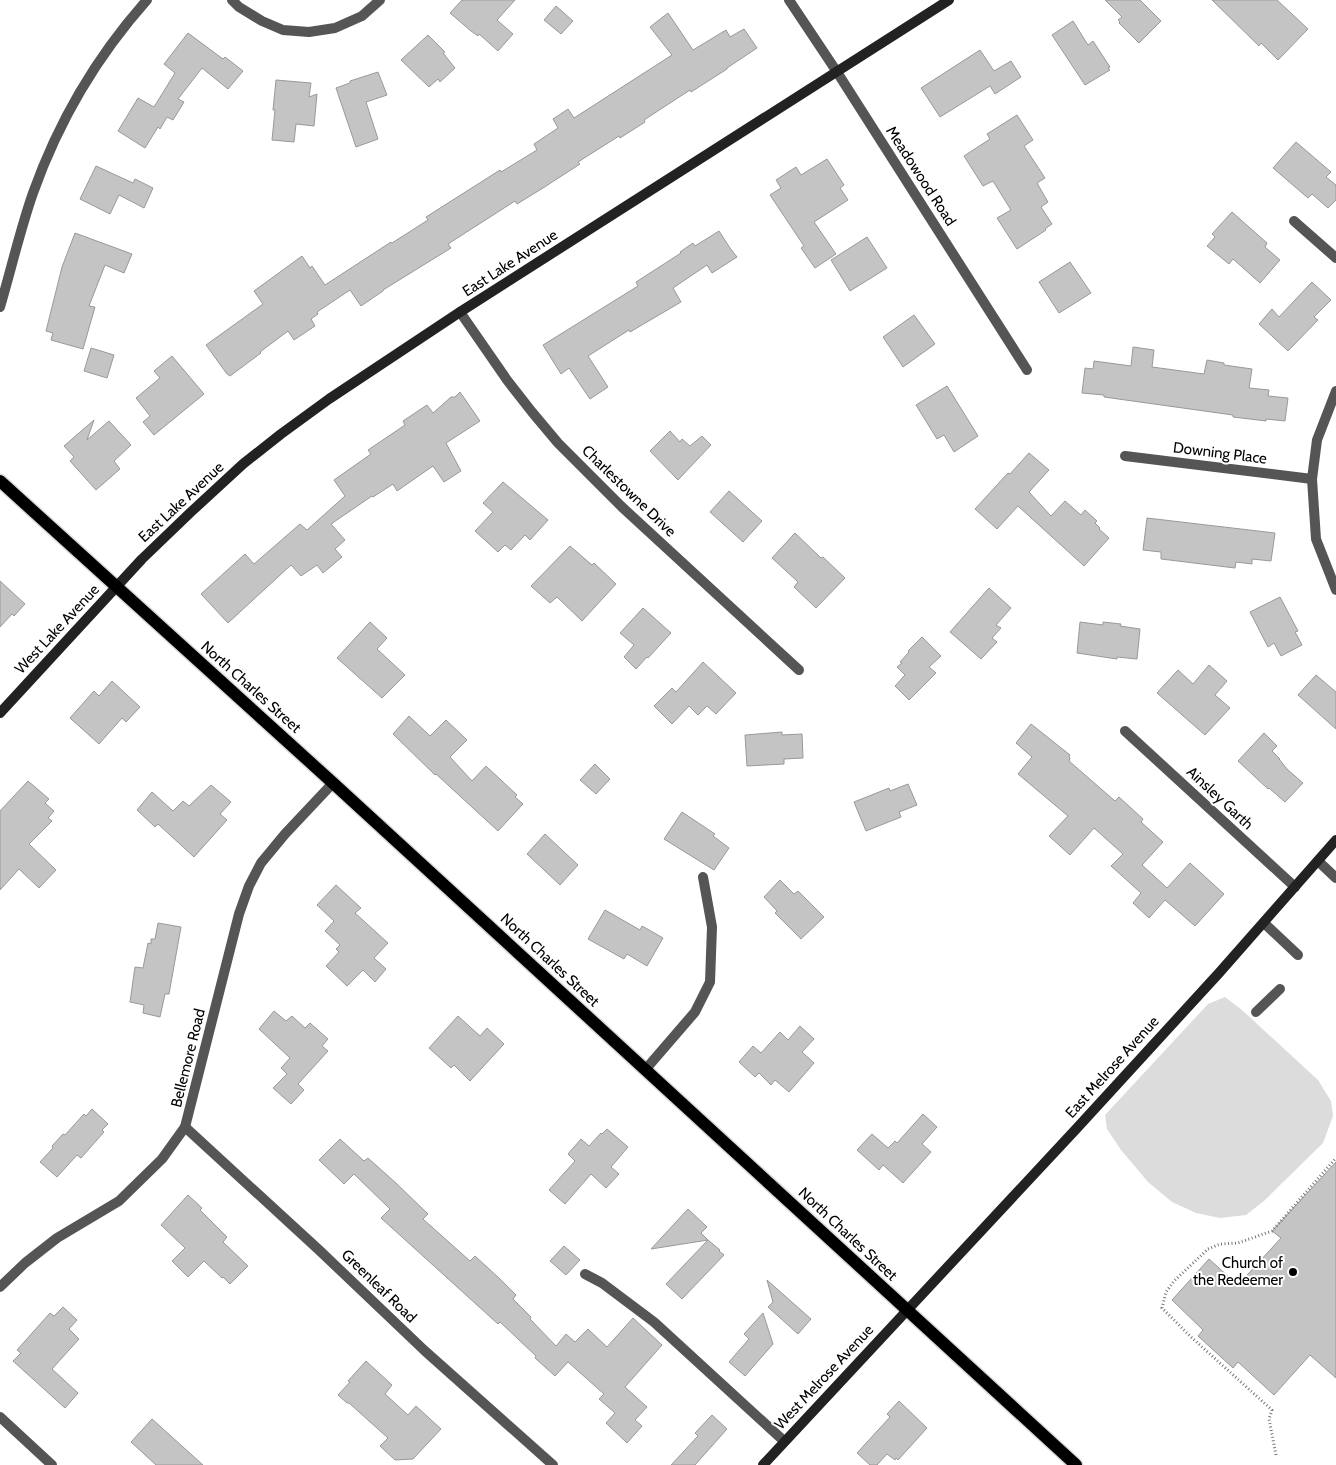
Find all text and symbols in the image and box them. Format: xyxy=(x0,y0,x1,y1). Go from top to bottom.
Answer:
street label: Meadowood Road xyxy=(882,123,960,229)
street label: East Lake Avenue xyxy=(459,225,561,300)
street label: Downing Place xyxy=(1172,438,1268,468)
street label: Charlestowne Drive xyxy=(578,442,680,541)
street label: East Lake Avenue xyxy=(135,458,228,546)
street label: West Lake Avenue xyxy=(11,580,103,677)
street label: North Charles Street xyxy=(197,637,305,737)
street label: Ainsley Garth xyxy=(1183,763,1257,833)
street label: North Charles Street xyxy=(497,910,603,1010)
street label: Bellemore Road xyxy=(167,1007,209,1109)
street label: East Melrose Avenue xyxy=(1061,1012,1163,1122)
street label: North Charles Street xyxy=(795,1184,901,1284)
street label: Greenleaf Road xyxy=(338,1246,420,1326)
place label: Church of the Redeemer xyxy=(1193,1254,1283,1289)
marker: Church of the Redeemer xyxy=(1287,1266,1299,1278)
street label: West Melrose Avenue xyxy=(771,1321,877,1433)

